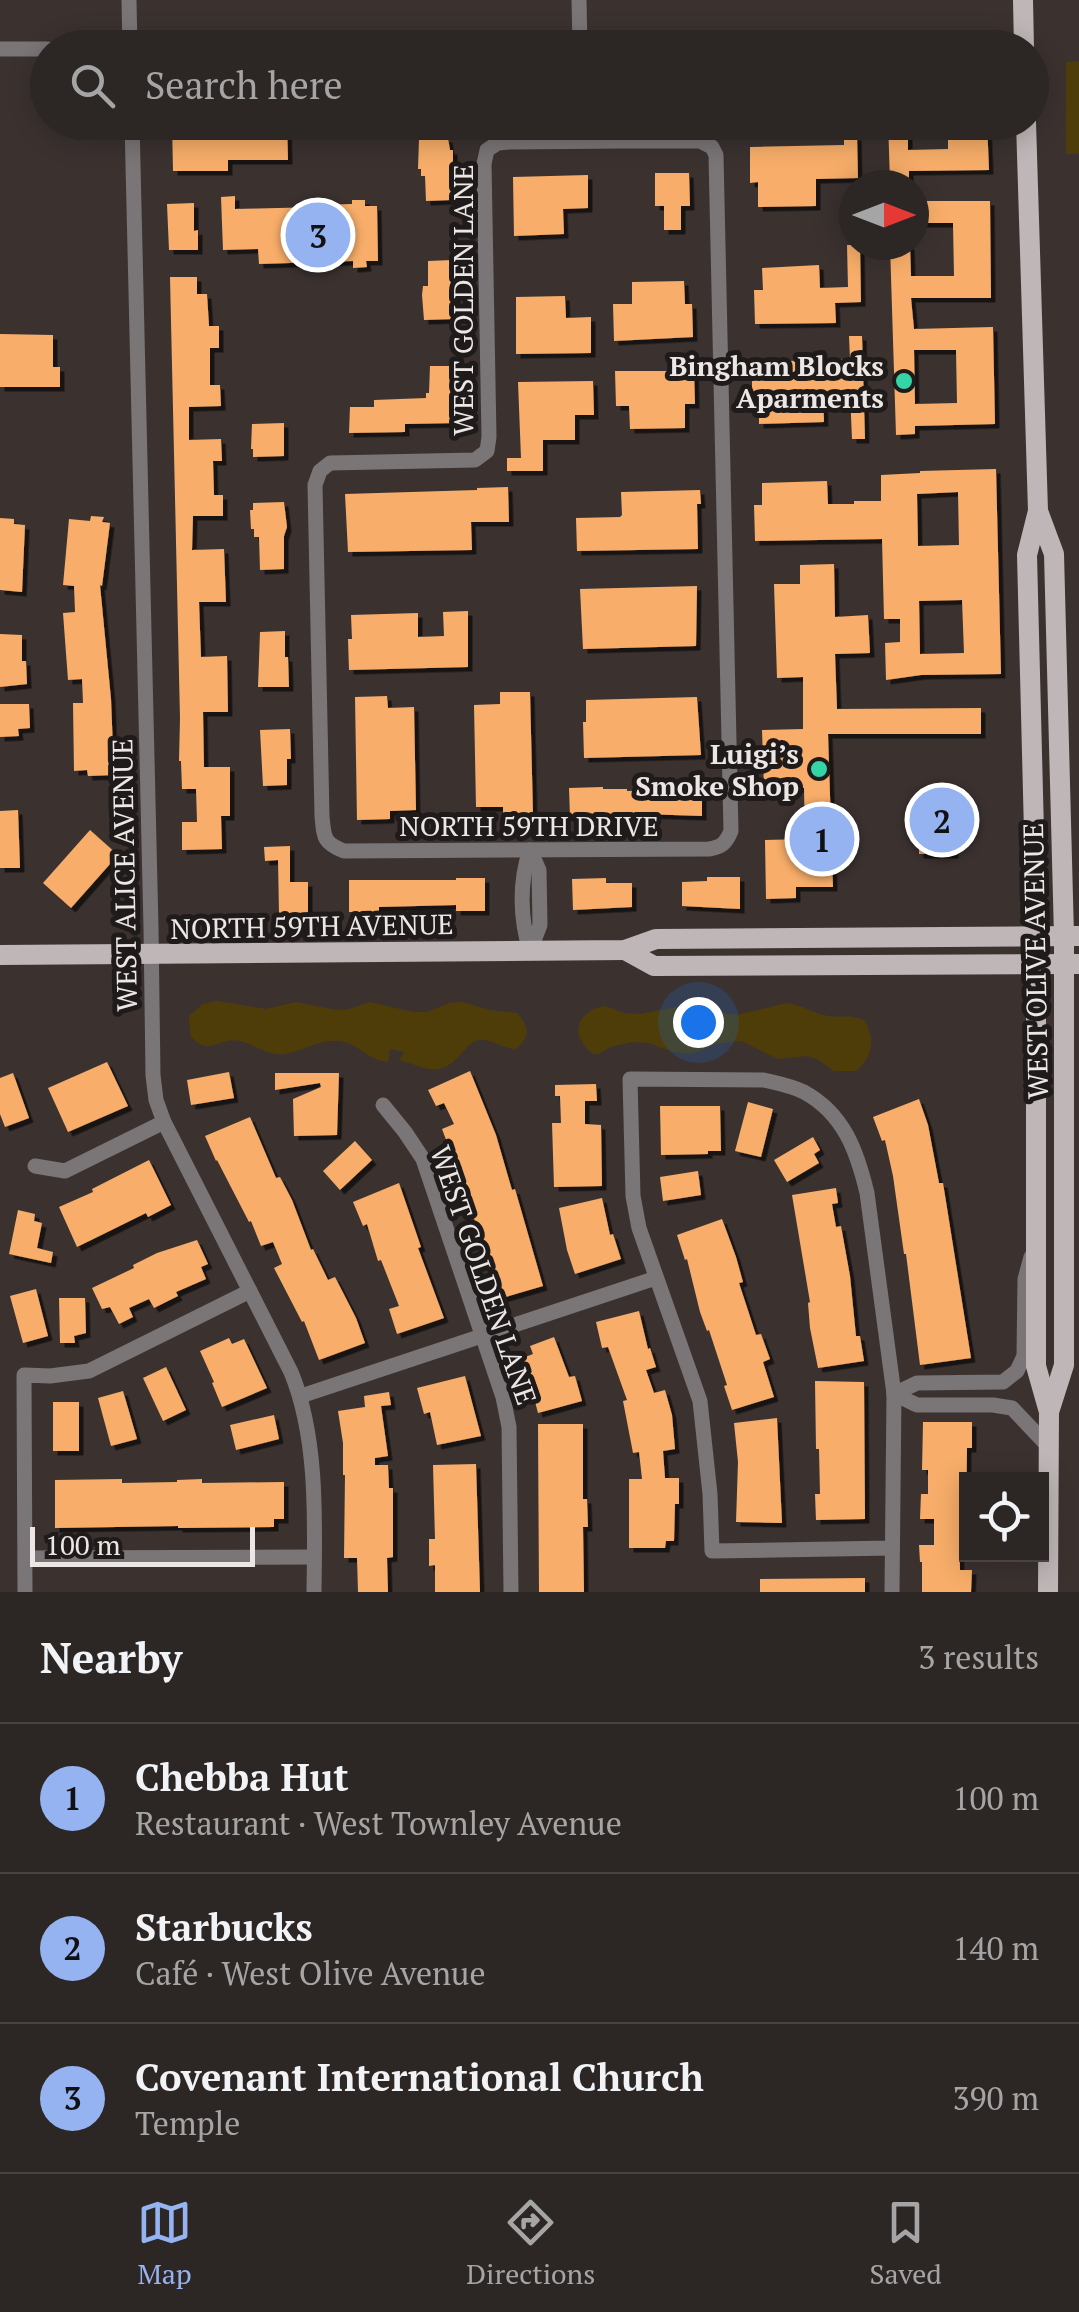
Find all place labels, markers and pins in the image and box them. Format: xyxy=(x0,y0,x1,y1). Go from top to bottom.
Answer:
pin: 3 xyxy=(286,198,350,272)
place label: Bingham Blocks Aparments xyxy=(669,347,884,416)
marker: Bingham Blocks Aparments xyxy=(893,370,915,392)
place label: Luigi’s Smoke Shop xyxy=(635,735,799,804)
marker: Luigi’s Smoke Shop xyxy=(808,758,830,780)
pin: 2 xyxy=(910,782,974,858)
pin: 1 xyxy=(790,802,854,876)

